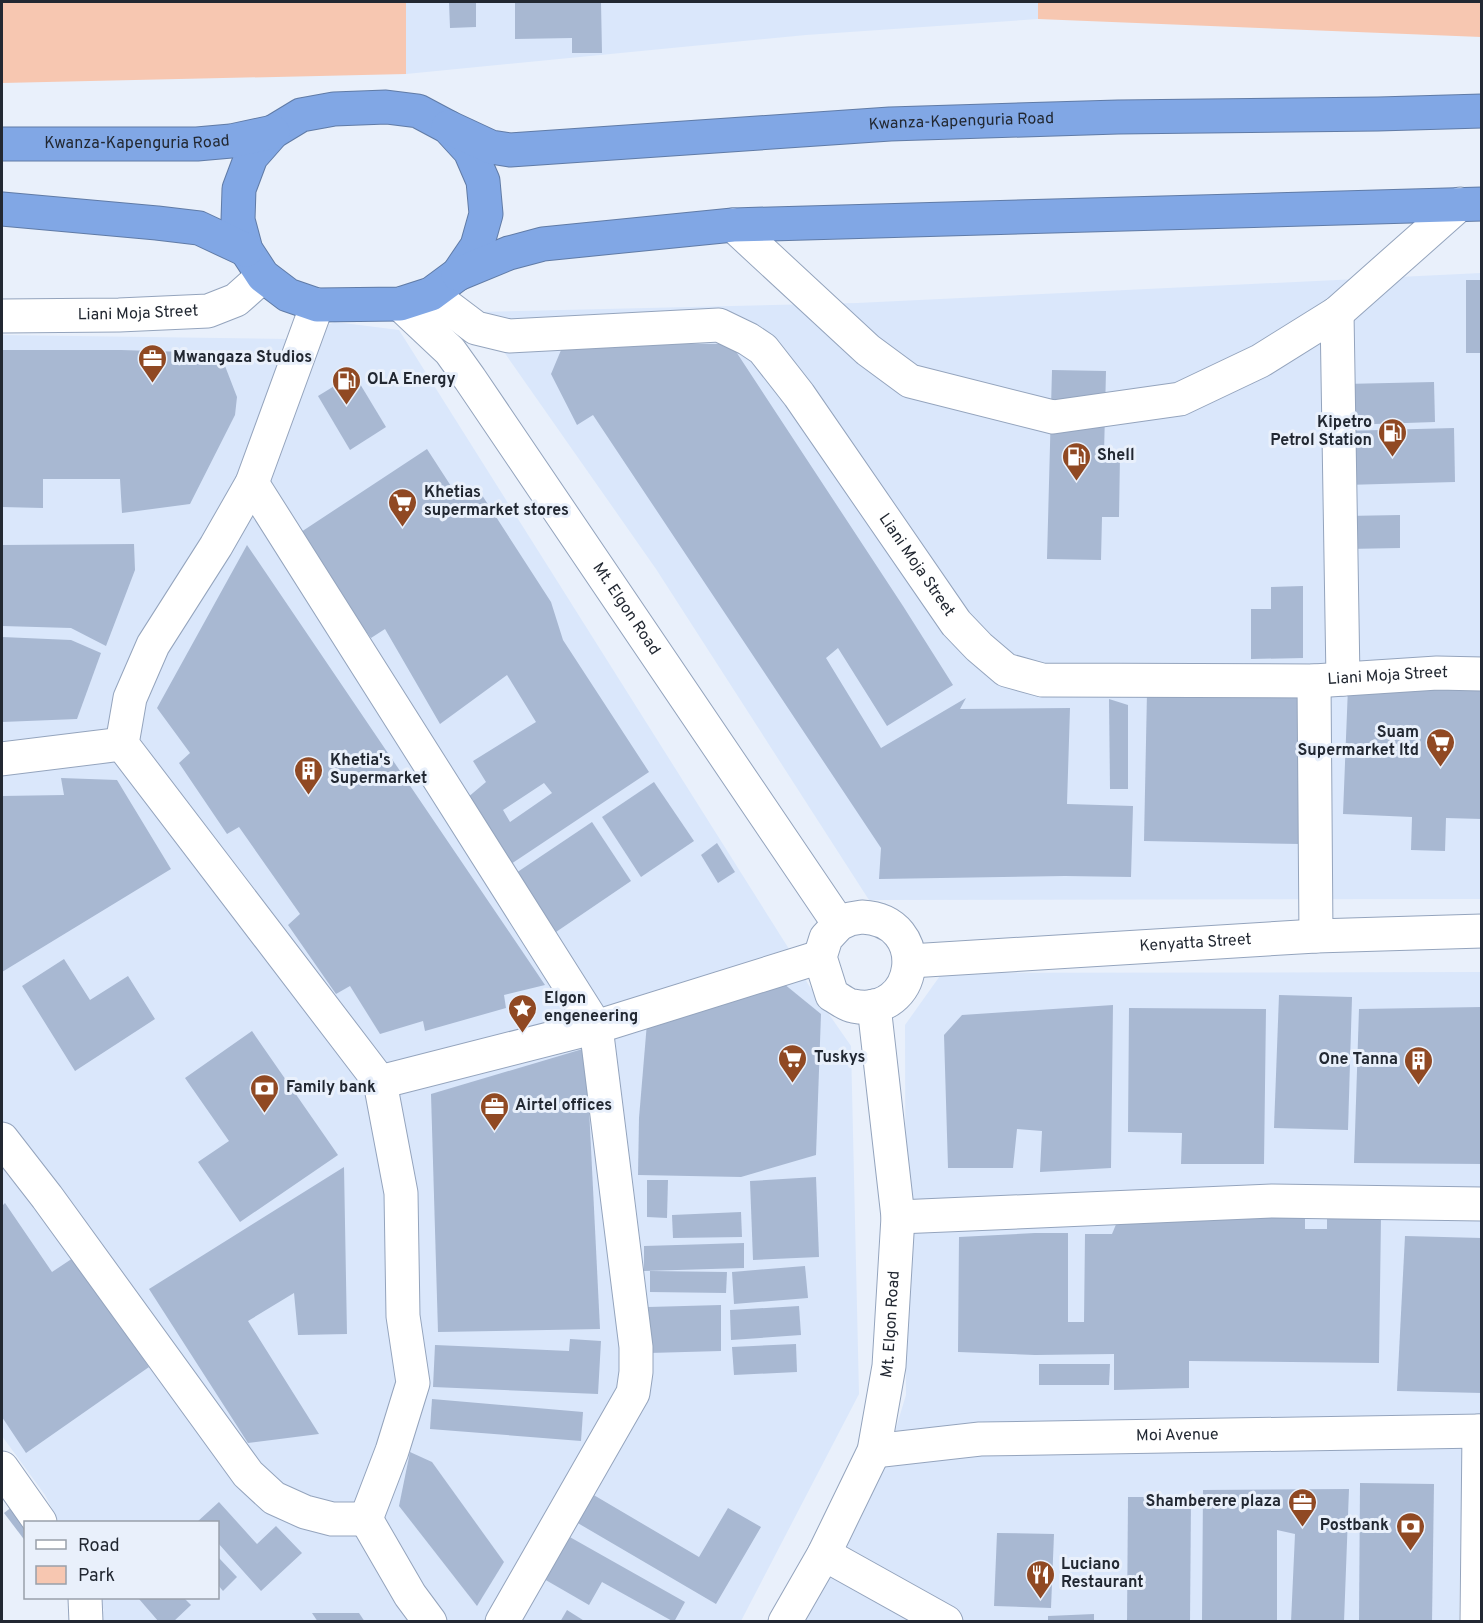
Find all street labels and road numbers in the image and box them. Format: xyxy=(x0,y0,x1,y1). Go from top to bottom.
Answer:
street label: Kwanza-Kapenguria Road xyxy=(868,109,1054,135)
street label: Kwanza-Kapenguria Road xyxy=(44,131,231,154)
street label: Liani Moja Street xyxy=(78,301,199,325)
street label: Liani Moja Street xyxy=(874,510,959,621)
street label: Mt. Elgon Road xyxy=(587,559,664,659)
street label: Liani Moja Street xyxy=(1327,663,1448,690)
street label: Kenyatta Street xyxy=(1139,930,1252,957)
street label: Mt. Elgon Road xyxy=(877,1270,905,1379)
street label: Moi Avenue xyxy=(1136,1425,1219,1447)

